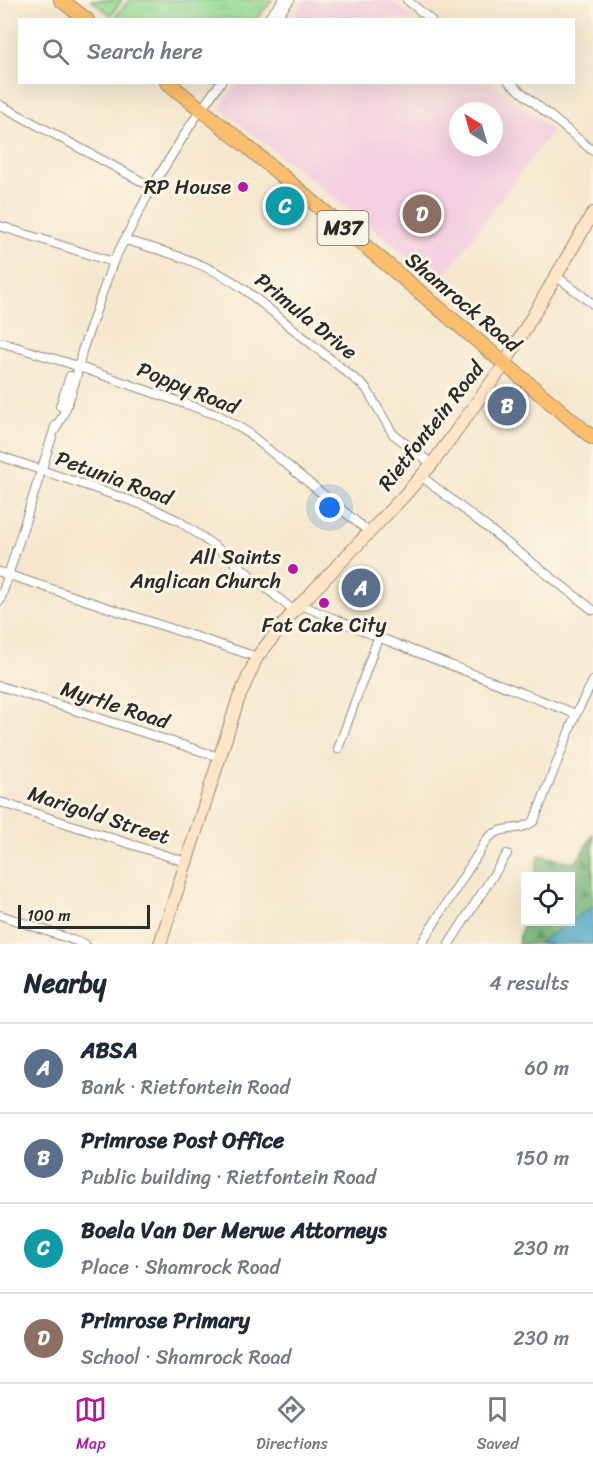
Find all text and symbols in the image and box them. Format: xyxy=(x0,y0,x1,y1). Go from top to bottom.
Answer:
search box xyxy=(18,18,575,84)
text: Search here xyxy=(87,32,203,71)
icon: search xyxy=(39,35,72,68)
north arrow xyxy=(449,102,503,156)
place label: RP House xyxy=(144,168,231,206)
marker: RP House xyxy=(236,180,250,194)
pin: C xyxy=(266,184,304,228)
pin: D xyxy=(402,192,442,236)
road number: M37 xyxy=(318,211,368,245)
street label: Shamrock Road xyxy=(396,242,531,363)
street label: Primula Drive xyxy=(246,262,366,370)
street label: Poppy Road xyxy=(131,350,246,426)
street label: Rietfontein Road xyxy=(368,351,495,499)
pin: B xyxy=(488,384,526,428)
street label: Petunia Road xyxy=(50,439,180,517)
your location xyxy=(315,493,344,522)
place label: All Saints Anglican Church xyxy=(129,538,281,600)
marker: All Saints Anglican Church xyxy=(286,562,300,576)
pin: A xyxy=(342,566,380,610)
marker: Fat Cake City xyxy=(317,596,331,610)
place label: Fat Cake City xyxy=(262,606,386,644)
street label: Myrtle Road xyxy=(56,670,176,741)
street label: Marigold Street xyxy=(23,774,175,856)
map controls xyxy=(521,872,575,926)
button: locate xyxy=(521,872,575,926)
text: 100 m xyxy=(27,901,71,930)
scale bar xyxy=(18,902,150,930)
text: Nearby xyxy=(24,960,106,1006)
text: 4 results xyxy=(489,966,569,1001)
text: ABSA xyxy=(81,1031,137,1070)
text: A xyxy=(37,1051,50,1086)
text: 60 m xyxy=(524,1051,569,1086)
text: Bank · Rietfontein Road xyxy=(81,1070,290,1105)
text: Primrose Post Office xyxy=(81,1121,284,1160)
text: B xyxy=(37,1141,50,1176)
text: 150 m xyxy=(515,1141,569,1176)
text: Public building · Rietfontein Road xyxy=(81,1160,376,1195)
text: Boela Van Der Merwe Attorneys xyxy=(81,1211,387,1250)
text: C xyxy=(37,1231,50,1266)
text: 230 m xyxy=(513,1231,569,1266)
text: Place · Shamrock Road xyxy=(81,1250,280,1285)
text: Primrose Primary xyxy=(81,1301,250,1340)
text: D xyxy=(38,1321,49,1356)
text: 230 m xyxy=(513,1321,569,1356)
text: School · Shamrock Road xyxy=(81,1340,291,1375)
tab: Map xyxy=(74,1393,107,1458)
tab: Directions xyxy=(256,1393,328,1458)
tab: Saved xyxy=(476,1393,519,1458)

